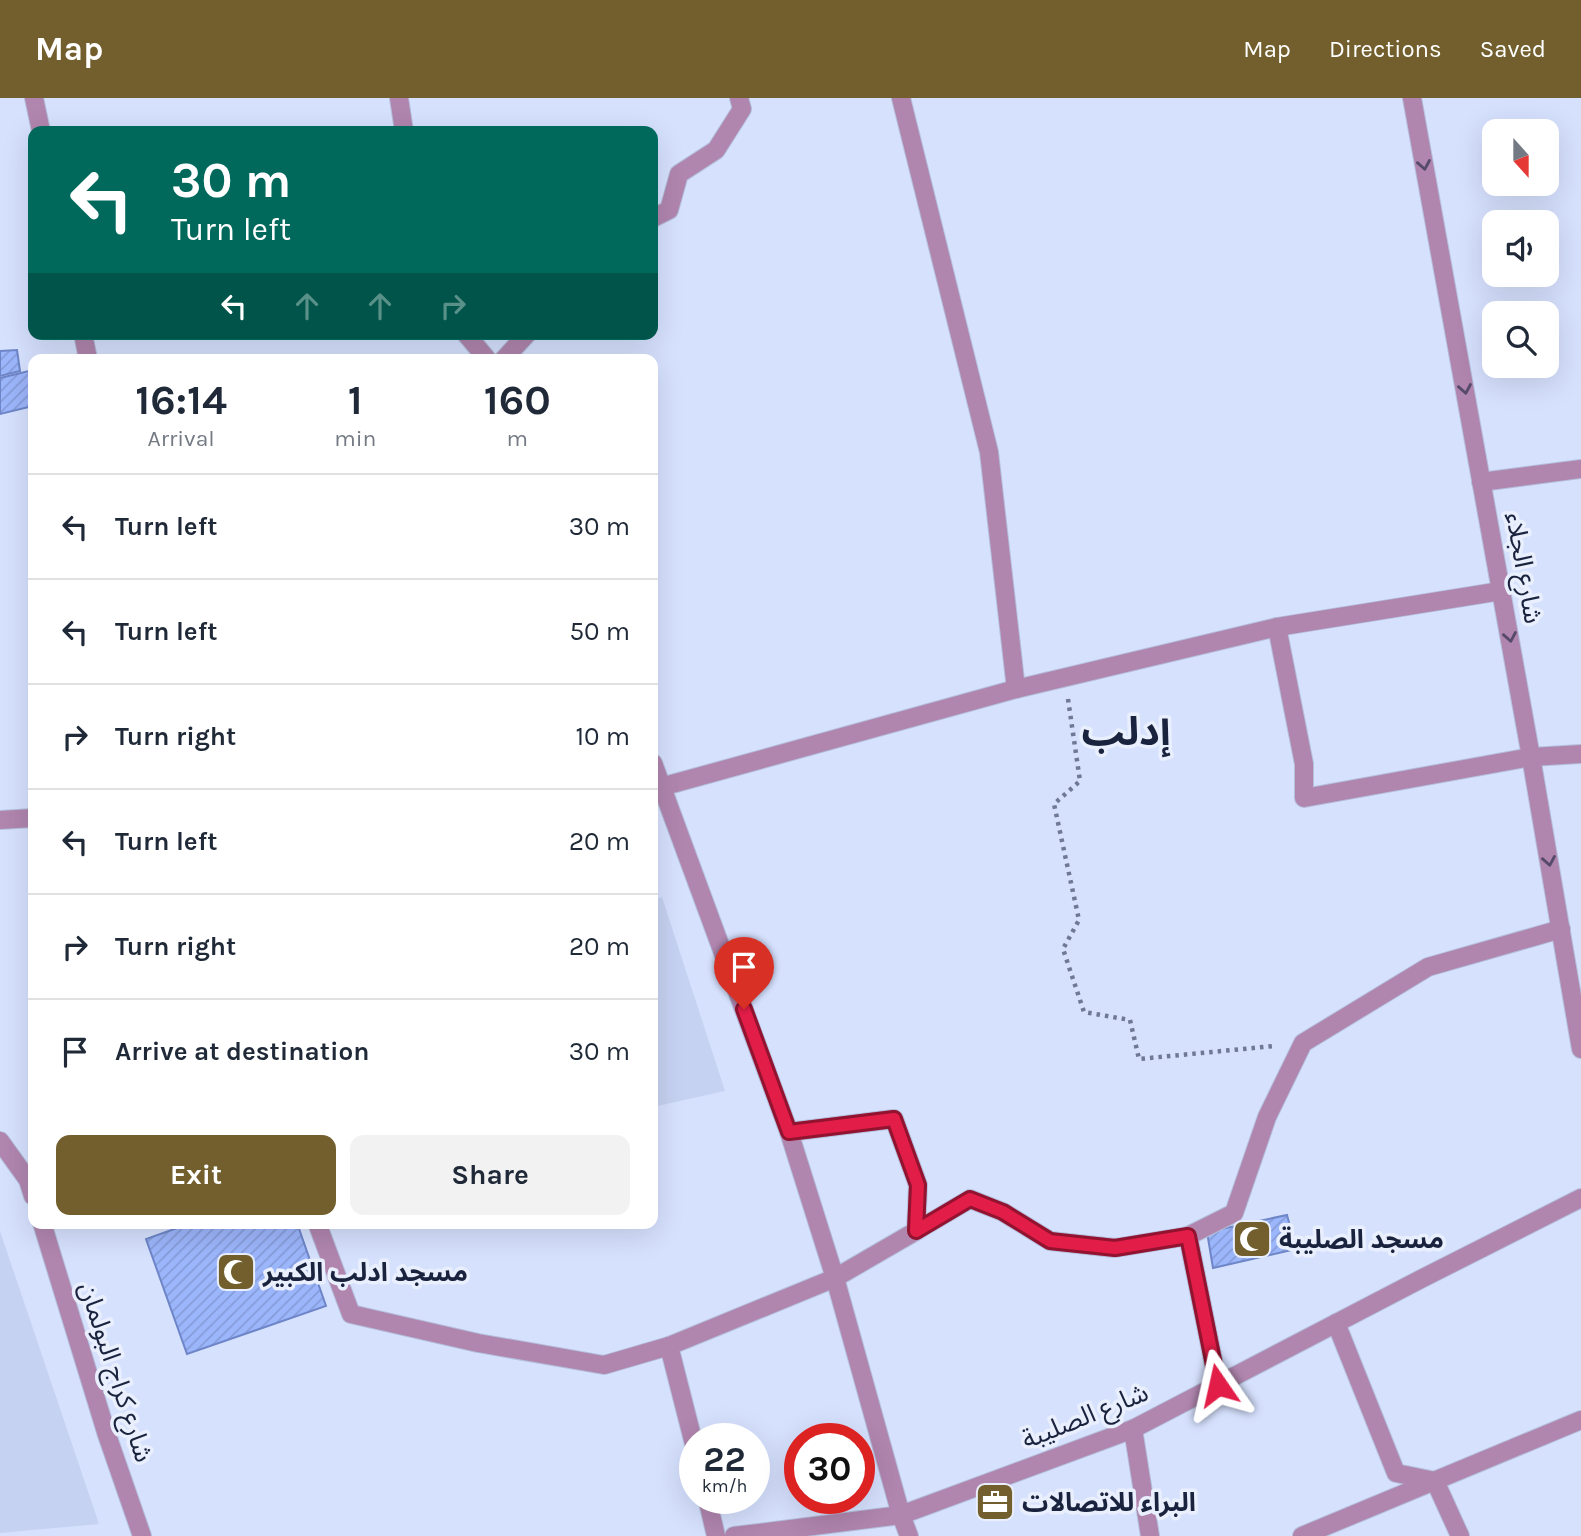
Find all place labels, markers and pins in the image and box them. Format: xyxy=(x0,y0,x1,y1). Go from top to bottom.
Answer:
pin xyxy=(714,937,774,1009)
mosque icon: مسجد الصليبة xyxy=(1231,1218,1273,1260)
place label: مسجد الصليبة xyxy=(1279,1224,1444,1255)
mosque icon: مسجد ادلب الكبير xyxy=(215,1251,257,1293)
place label: مسجد ادلب الكبير xyxy=(262,1257,468,1288)
office icon: البراء للاتصالات xyxy=(974,1481,1016,1523)
place label: البراء للاتصالات xyxy=(1022,1487,1196,1518)

